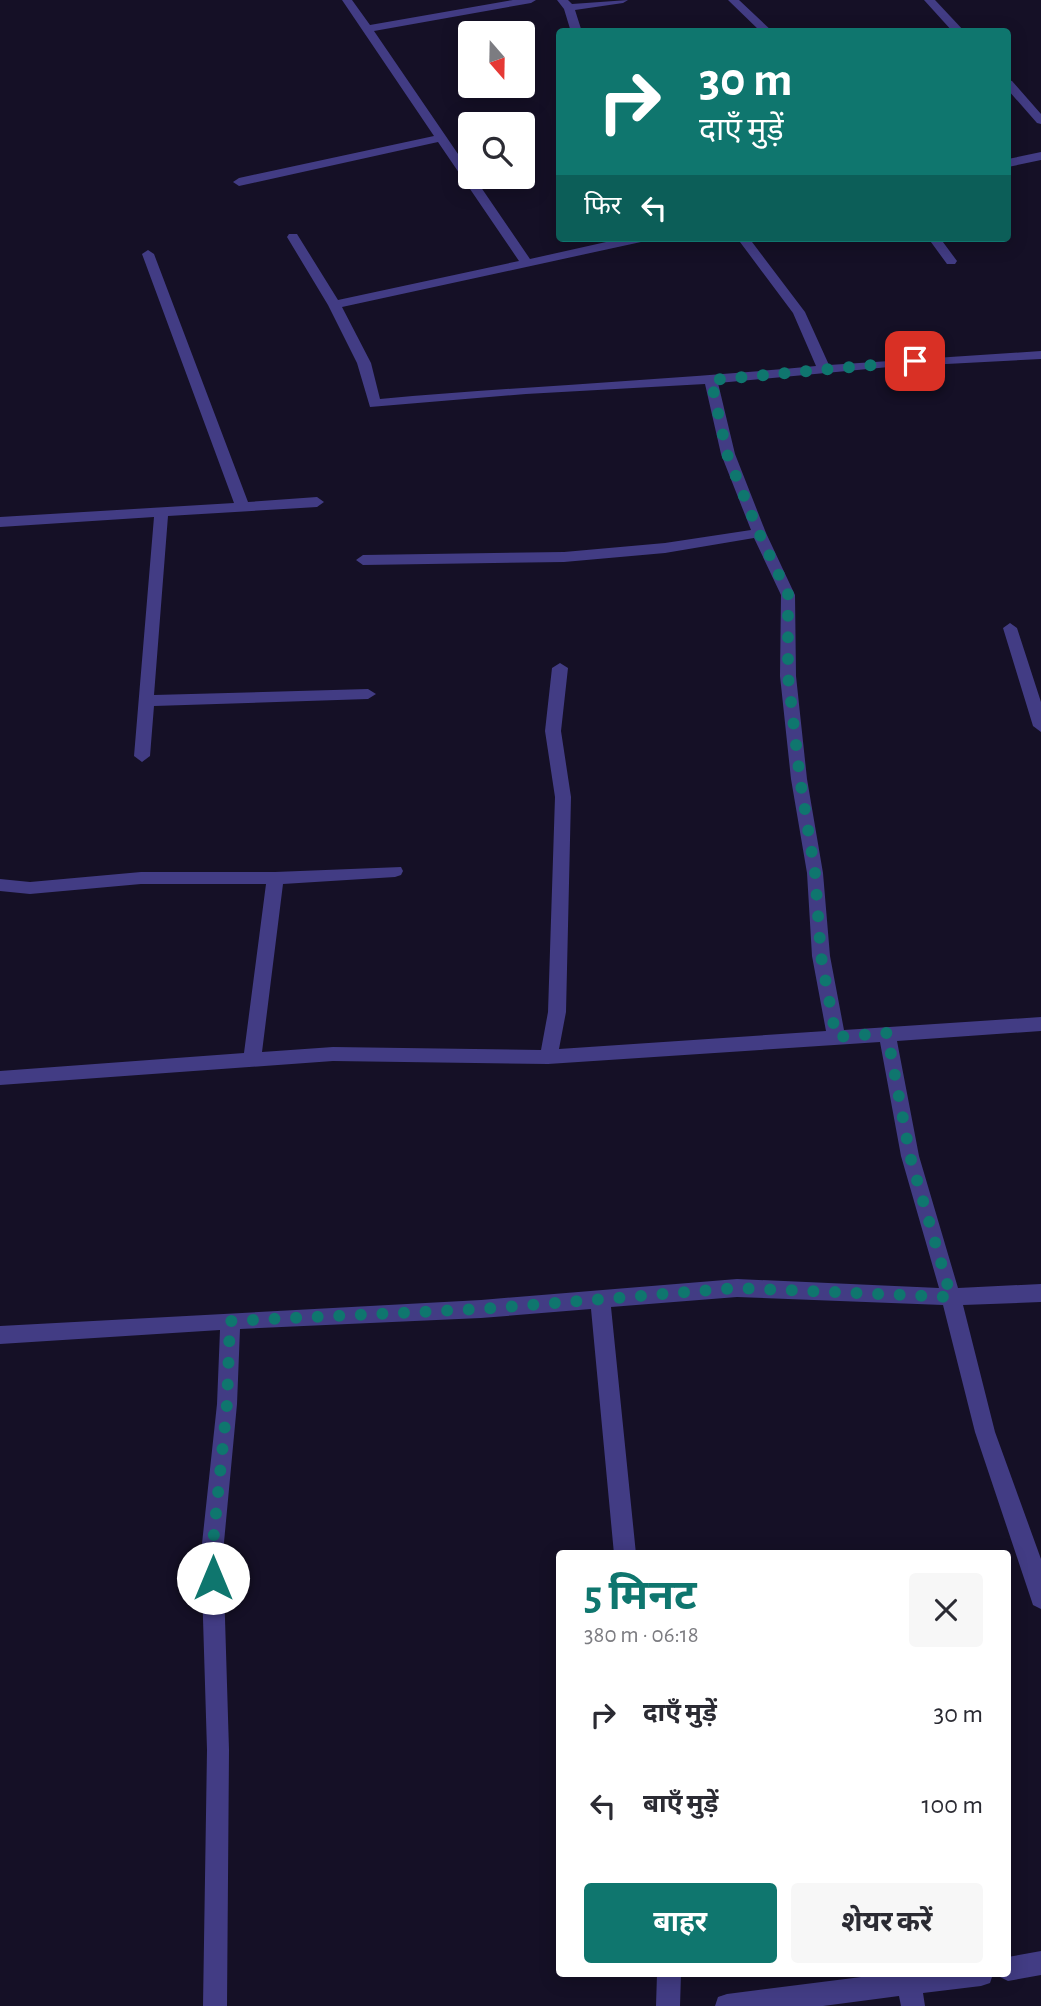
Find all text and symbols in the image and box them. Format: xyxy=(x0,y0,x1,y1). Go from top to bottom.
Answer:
north arrow xyxy=(458,21,536,98)
map controls xyxy=(458,21,535,189)
icon: right xyxy=(584,56,675,147)
text: 30 m xyxy=(699,56,793,105)
button: search xyxy=(458,112,535,189)
text: दाएँ मुड़ें xyxy=(699,114,784,146)
icon: left xyxy=(635,189,673,227)
text: फिर xyxy=(584,193,621,219)
pin xyxy=(885,331,945,391)
icon: arrive xyxy=(896,342,934,380)
position arrow xyxy=(176,1541,250,1615)
button: close xyxy=(909,1573,983,1647)
text: 5 मिनट xyxy=(584,1575,697,1617)
text: 380 m · 06:18 xyxy=(584,1624,699,1647)
icon: right xyxy=(584,1696,622,1734)
text: दाएँ मुड़ें xyxy=(643,1700,717,1726)
text: 30 m xyxy=(933,1701,983,1727)
icon: left xyxy=(584,1787,622,1825)
text: बाएँ मुड़ें xyxy=(643,1791,718,1817)
text: 100 m xyxy=(922,1792,983,1818)
button: बाहर xyxy=(584,1883,777,1963)
button: शेयर करें xyxy=(791,1883,983,1963)

